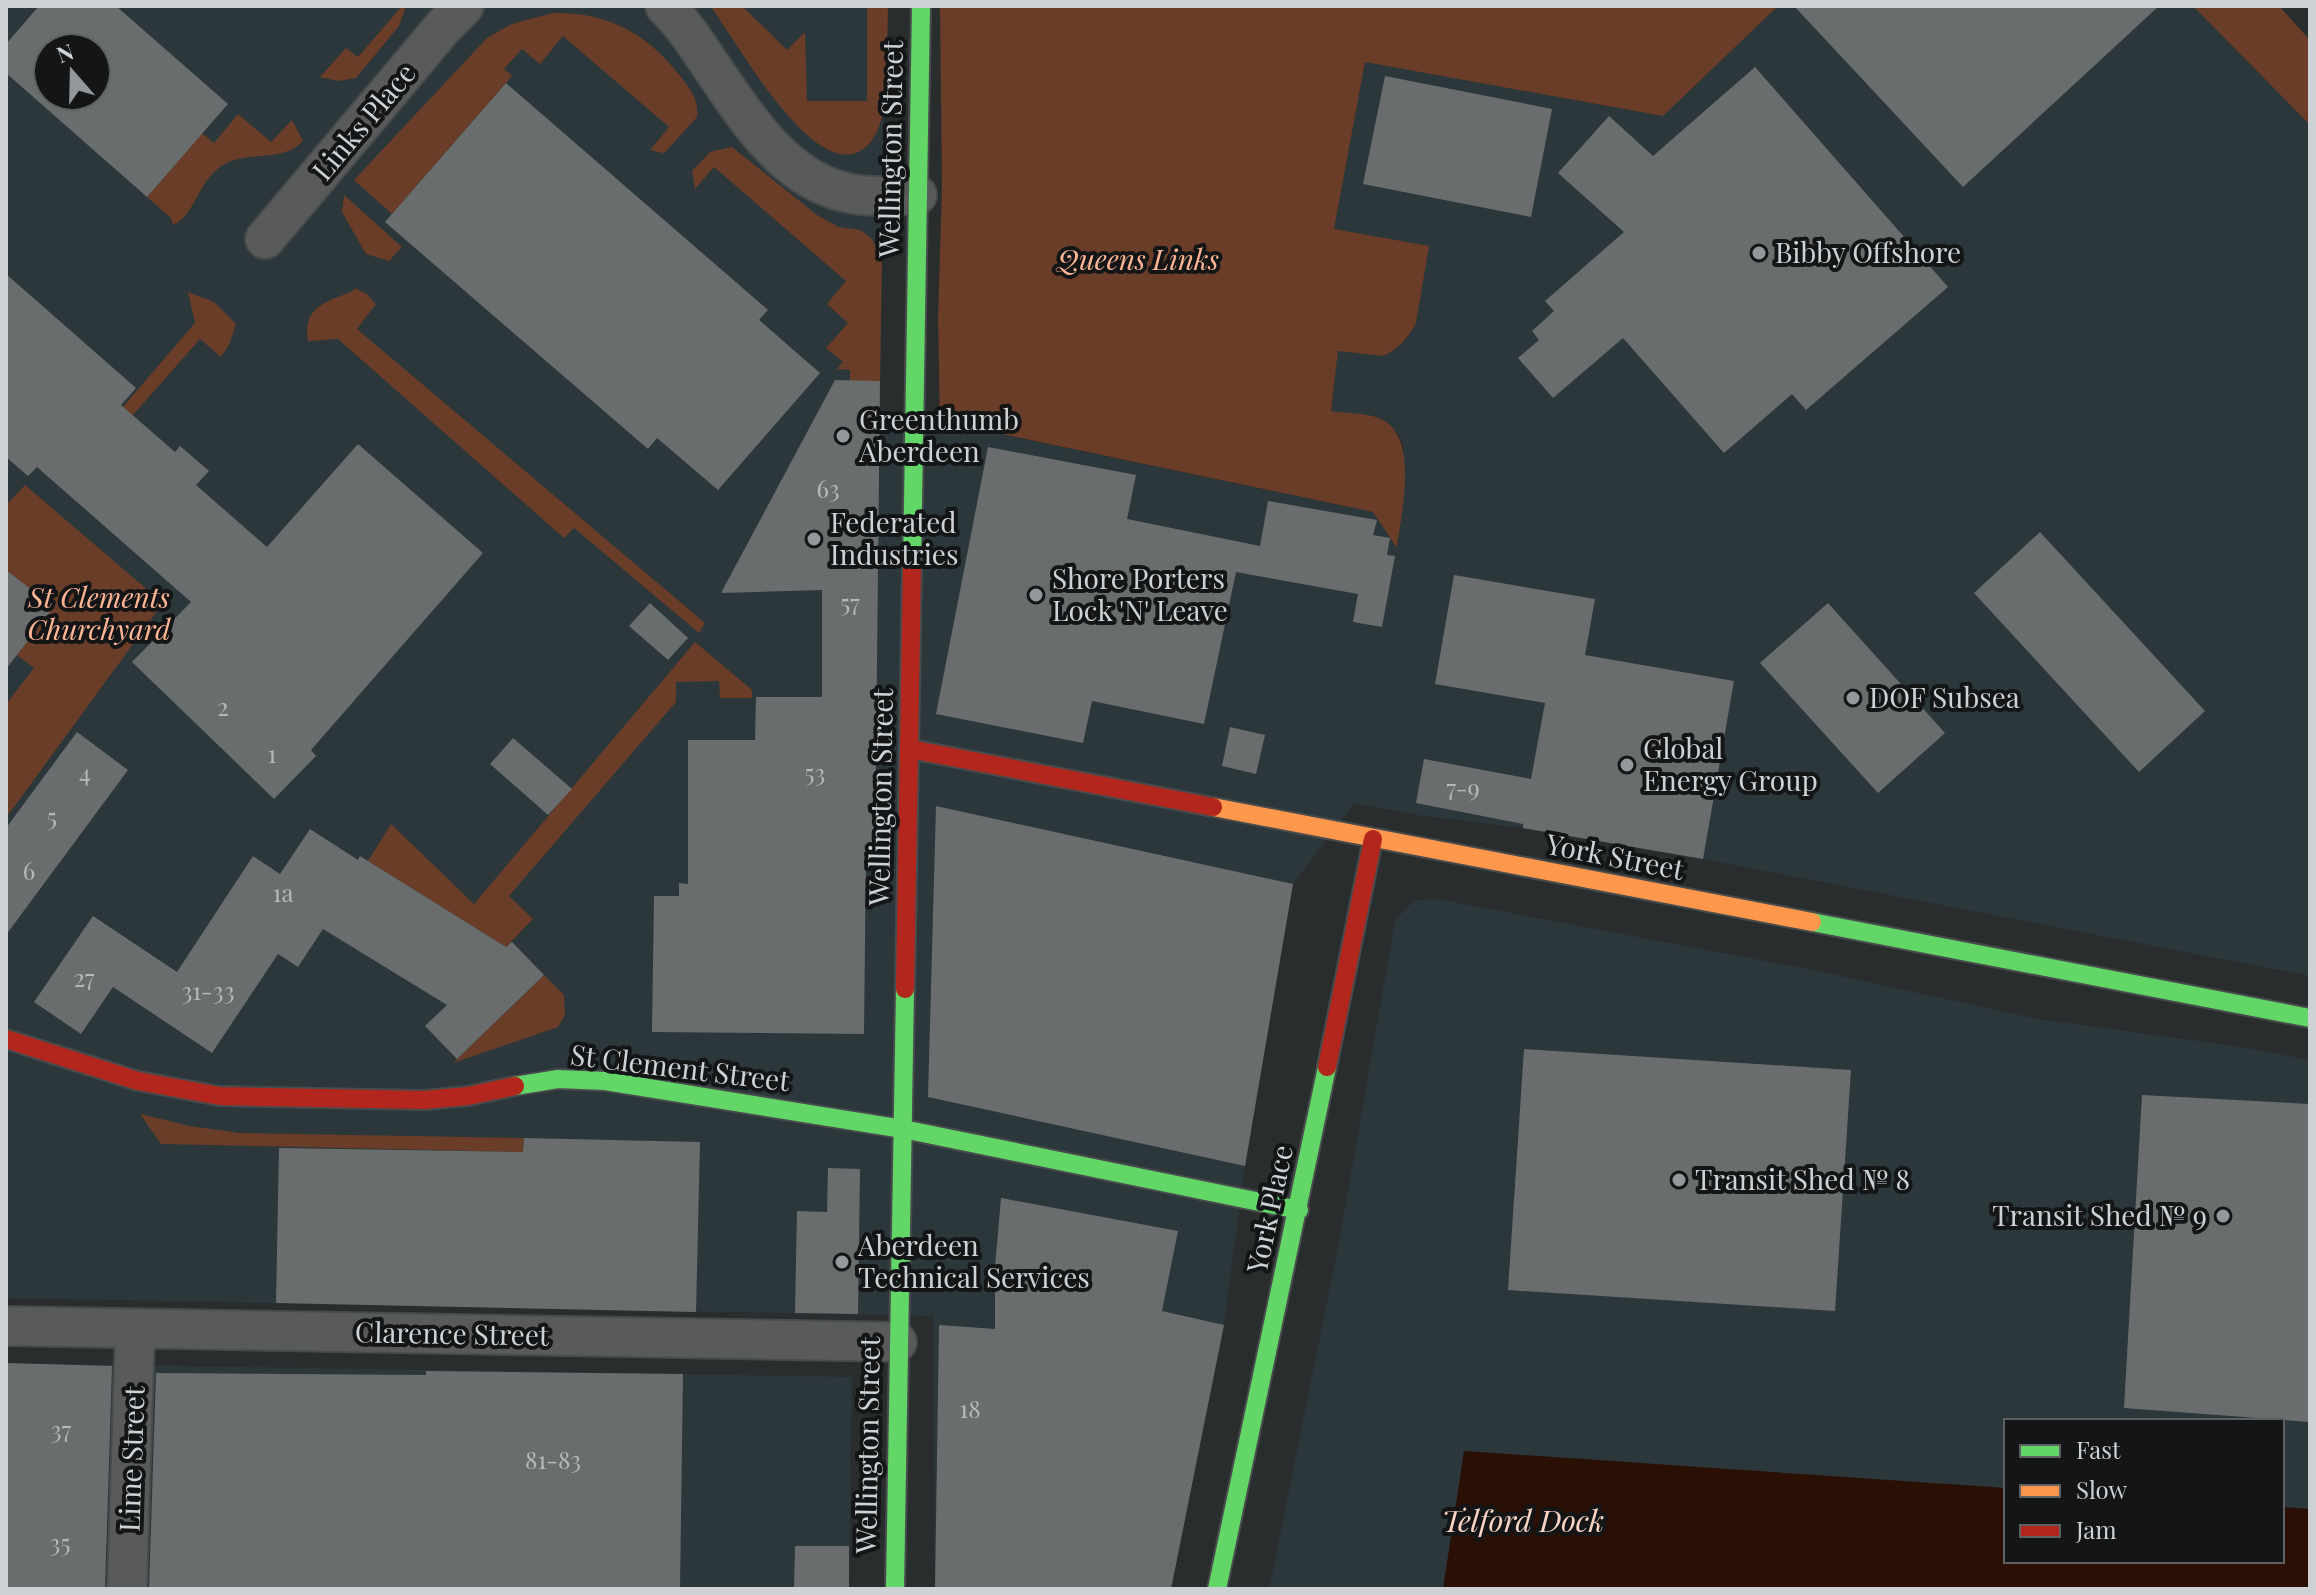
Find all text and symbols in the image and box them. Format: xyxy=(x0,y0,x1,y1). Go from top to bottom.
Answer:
north arrow xyxy=(32,32,112,112)
text: N xyxy=(52,35,78,69)
street label: Wellington Street xyxy=(869,39,910,259)
street label: Links Place xyxy=(303,55,423,187)
place label: Bibby Offshore xyxy=(1775,233,1961,270)
park label: Queens Links xyxy=(1055,240,1219,277)
marker: Bibby Offshore xyxy=(1750,244,1768,262)
place label: Greenthumb Aberdeen xyxy=(858,400,1019,469)
marker: Greenthumb Aberdeen xyxy=(834,427,852,445)
house number: 63 xyxy=(816,472,840,504)
place label: Federated Industries xyxy=(830,503,959,572)
marker: Federated Industries xyxy=(805,530,823,548)
place label: Shore Porters Lock 'N' Leave xyxy=(1052,559,1228,628)
park label: St Clements Churchyard xyxy=(27,578,171,647)
house number: 57 xyxy=(840,586,860,618)
marker: Shore Porters Lock 'N' Leave xyxy=(1027,586,1045,604)
place label: DOF Subsea xyxy=(1869,678,2020,715)
street label: Wellington Street xyxy=(859,687,900,907)
marker: DOF Subsea xyxy=(1844,689,1862,707)
house number: 2 xyxy=(217,690,229,722)
place label: Global Energy Group xyxy=(1643,729,1818,798)
house number: 1 xyxy=(268,737,277,769)
house number: 4 xyxy=(79,756,91,788)
house number: 53 xyxy=(805,756,825,788)
marker: Global Energy Group xyxy=(1618,756,1636,774)
house number: 7-9 xyxy=(1446,771,1480,803)
house number: 5 xyxy=(47,800,57,832)
street label: York Street xyxy=(1542,824,1688,887)
house number: 6 xyxy=(23,854,35,886)
house number: 1a xyxy=(273,876,293,908)
house number: 27 xyxy=(73,961,95,993)
house number: 31-33 xyxy=(182,974,235,1006)
street label: St Clement Street xyxy=(569,1035,793,1098)
street label: York Place xyxy=(1237,1141,1300,1277)
place label: Transit Shed № 8 xyxy=(1695,1160,1910,1197)
marker: Transit Shed № 8 xyxy=(1670,1171,1688,1189)
place label: Transit Shed № 9 xyxy=(1992,1196,2207,1233)
marker: Transit Shed № 9 xyxy=(2214,1207,2232,1225)
place label: Aberdeen Technical Services xyxy=(857,1226,1090,1295)
marker: Aberdeen Technical Services xyxy=(833,1253,851,1271)
street label: Clarence Street xyxy=(355,1312,550,1353)
street label: Wellington Street xyxy=(846,1335,887,1555)
street label: Lime Street xyxy=(109,1384,152,1532)
house number: 18 xyxy=(959,1392,981,1424)
house number: 37 xyxy=(51,1413,72,1445)
legend xyxy=(2004,1419,2284,1563)
text: Fast xyxy=(2076,1433,2121,1465)
house number: 81-83 xyxy=(525,1443,581,1475)
text: Slow xyxy=(2076,1473,2128,1505)
water label: Telford Dock xyxy=(1442,1500,1604,1540)
text: Jam xyxy=(2075,1513,2117,1545)
house number: 35 xyxy=(50,1526,70,1558)

